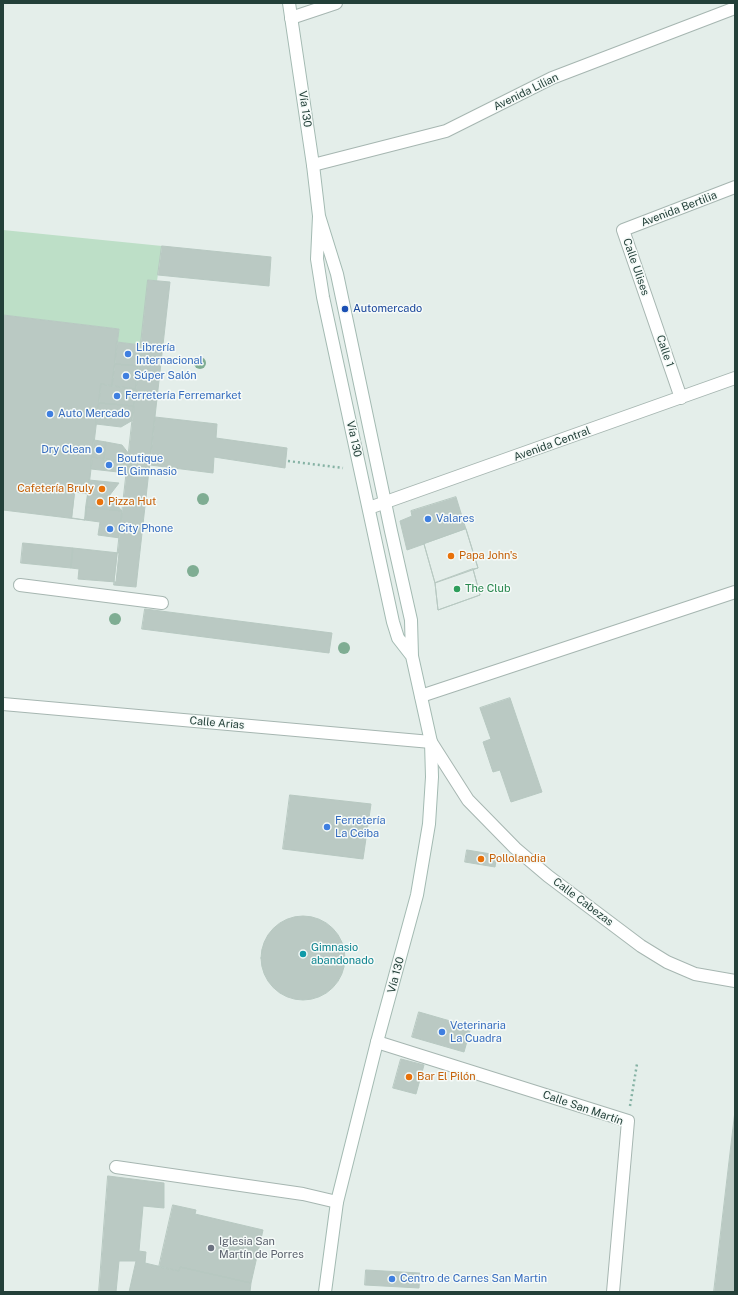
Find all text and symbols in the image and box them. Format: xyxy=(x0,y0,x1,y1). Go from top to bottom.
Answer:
street label: Avenida Lilian xyxy=(491,71,561,113)
street label: Vía 130 xyxy=(296,90,314,128)
street label: Avenida Bertilia xyxy=(639,188,719,230)
street label: Calle Ulises xyxy=(620,237,652,297)
place label: Automercado xyxy=(353,302,422,316)
marker: Automercado xyxy=(340,304,350,314)
street label: Calle 1 xyxy=(653,333,677,369)
place label: Librería Internacional xyxy=(136,341,203,367)
marker: Librería Internacional xyxy=(123,349,133,359)
place label: Súper Salón xyxy=(134,369,197,383)
marker: Súper Salón xyxy=(121,371,131,381)
place label: Ferretería Ferremarket xyxy=(125,389,242,403)
marker: Ferretería Ferremarket xyxy=(112,391,122,401)
place label: Auto Mercado xyxy=(58,407,130,421)
marker: Auto Mercado xyxy=(45,409,55,419)
street label: Vía 130 xyxy=(344,420,364,458)
street label: Avenida Central xyxy=(512,424,592,464)
place label: Dry Clean xyxy=(41,443,91,457)
marker: Dry Clean xyxy=(94,445,104,455)
place label: Boutique El Gimnasio xyxy=(117,452,177,478)
marker: Boutique El Gimnasio xyxy=(104,460,114,470)
place label: Cafetería Bruly xyxy=(17,482,94,496)
marker: Cafetería Bruly xyxy=(97,484,107,494)
place label: Pizza Hut xyxy=(108,495,156,509)
marker: Pizza Hut xyxy=(95,497,105,507)
place label: Valares xyxy=(436,512,474,526)
marker: Valares xyxy=(423,514,433,524)
place label: City Phone xyxy=(118,522,173,536)
marker: City Phone xyxy=(105,524,115,534)
place label: Papa John's xyxy=(459,549,517,563)
marker: Papa John's xyxy=(446,551,456,561)
place label: The Club xyxy=(465,582,511,596)
marker: The Club xyxy=(452,584,462,594)
street label: Calle Arias xyxy=(189,714,245,732)
place label: Ferretería La Ceiba xyxy=(335,814,385,840)
marker: Ferretería La Ceiba xyxy=(322,822,332,832)
place label: Pollolandia xyxy=(489,852,546,866)
marker: Pollolandia xyxy=(476,854,486,864)
street label: Calle Cabezas xyxy=(550,875,616,929)
place label: Gimnasio abandonado xyxy=(311,941,374,967)
marker: Gimnasio abandonado xyxy=(298,949,308,959)
street label: Vía 130 xyxy=(385,956,407,994)
place label: Veterinaria La Cuadra xyxy=(450,1019,506,1045)
marker: Veterinaria La Cuadra xyxy=(437,1027,447,1037)
place label: Bar El Pilón xyxy=(417,1070,476,1084)
marker: Bar El Pilón xyxy=(404,1072,414,1082)
street label: Calle San Martín xyxy=(541,1088,625,1128)
place label: Iglesia San Martín de Porres xyxy=(219,1235,304,1261)
marker: Iglesia San Martín de Porres xyxy=(206,1243,216,1253)
place label: Centro de Carnes San Martin xyxy=(400,1272,547,1286)
marker: Centro de Carnes San Martin xyxy=(387,1274,397,1284)

